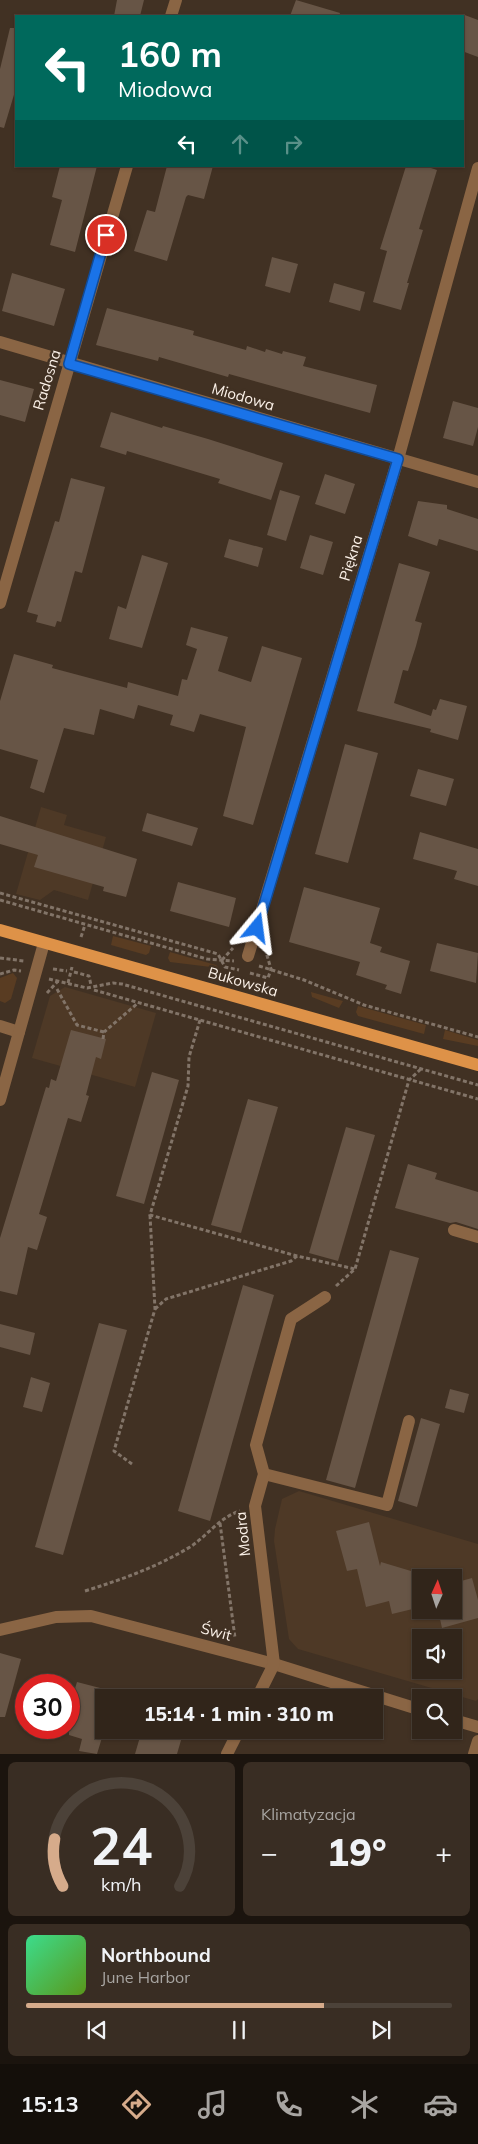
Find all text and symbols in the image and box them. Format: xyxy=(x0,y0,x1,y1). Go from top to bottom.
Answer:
text: 160 m xyxy=(118,32,222,76)
icon: left xyxy=(35,35,100,100)
text: Miodowa xyxy=(118,75,212,103)
icon: left xyxy=(173,130,201,158)
icon: ahead xyxy=(226,130,254,158)
icon: right xyxy=(279,130,307,158)
pin xyxy=(85,214,127,256)
icon: arrive xyxy=(92,221,120,249)
street label: Radosna xyxy=(28,347,65,412)
street label: Miodowa xyxy=(210,379,277,415)
street label: Piękna xyxy=(335,533,366,583)
position arrow xyxy=(230,901,282,953)
street label: Bukowska xyxy=(206,962,280,1001)
street label: Modra xyxy=(231,1511,254,1557)
north arrow xyxy=(412,1569,462,1619)
map controls xyxy=(412,1569,462,1739)
street label: Świt xyxy=(199,1618,234,1645)
button: sound xyxy=(412,1629,462,1679)
speed limit sign: 30 xyxy=(15,1674,80,1739)
button: search xyxy=(412,1689,462,1739)
text: 15:14 · 1 min · 310 m xyxy=(144,1702,334,1726)
text: Klimatyzacja xyxy=(261,1804,356,1824)
text: 24 xyxy=(90,1813,153,1878)
text: 19° xyxy=(326,1828,387,1876)
text: − xyxy=(261,1835,278,1870)
text: + xyxy=(435,1835,452,1870)
text: km/h xyxy=(101,1873,142,1895)
text: Northbound xyxy=(101,1943,211,1967)
text: June Harbor xyxy=(101,1967,190,1987)
icon: previous xyxy=(83,2016,111,2044)
icon: pause xyxy=(225,2016,253,2044)
icon: next xyxy=(367,2016,395,2044)
icon: directions xyxy=(119,2087,154,2122)
icon: music xyxy=(195,2087,230,2122)
icon: phone xyxy=(271,2087,306,2122)
icon: climate xyxy=(347,2087,382,2122)
icon: car xyxy=(423,2087,458,2122)
text: 15:13 xyxy=(20,2090,79,2118)

